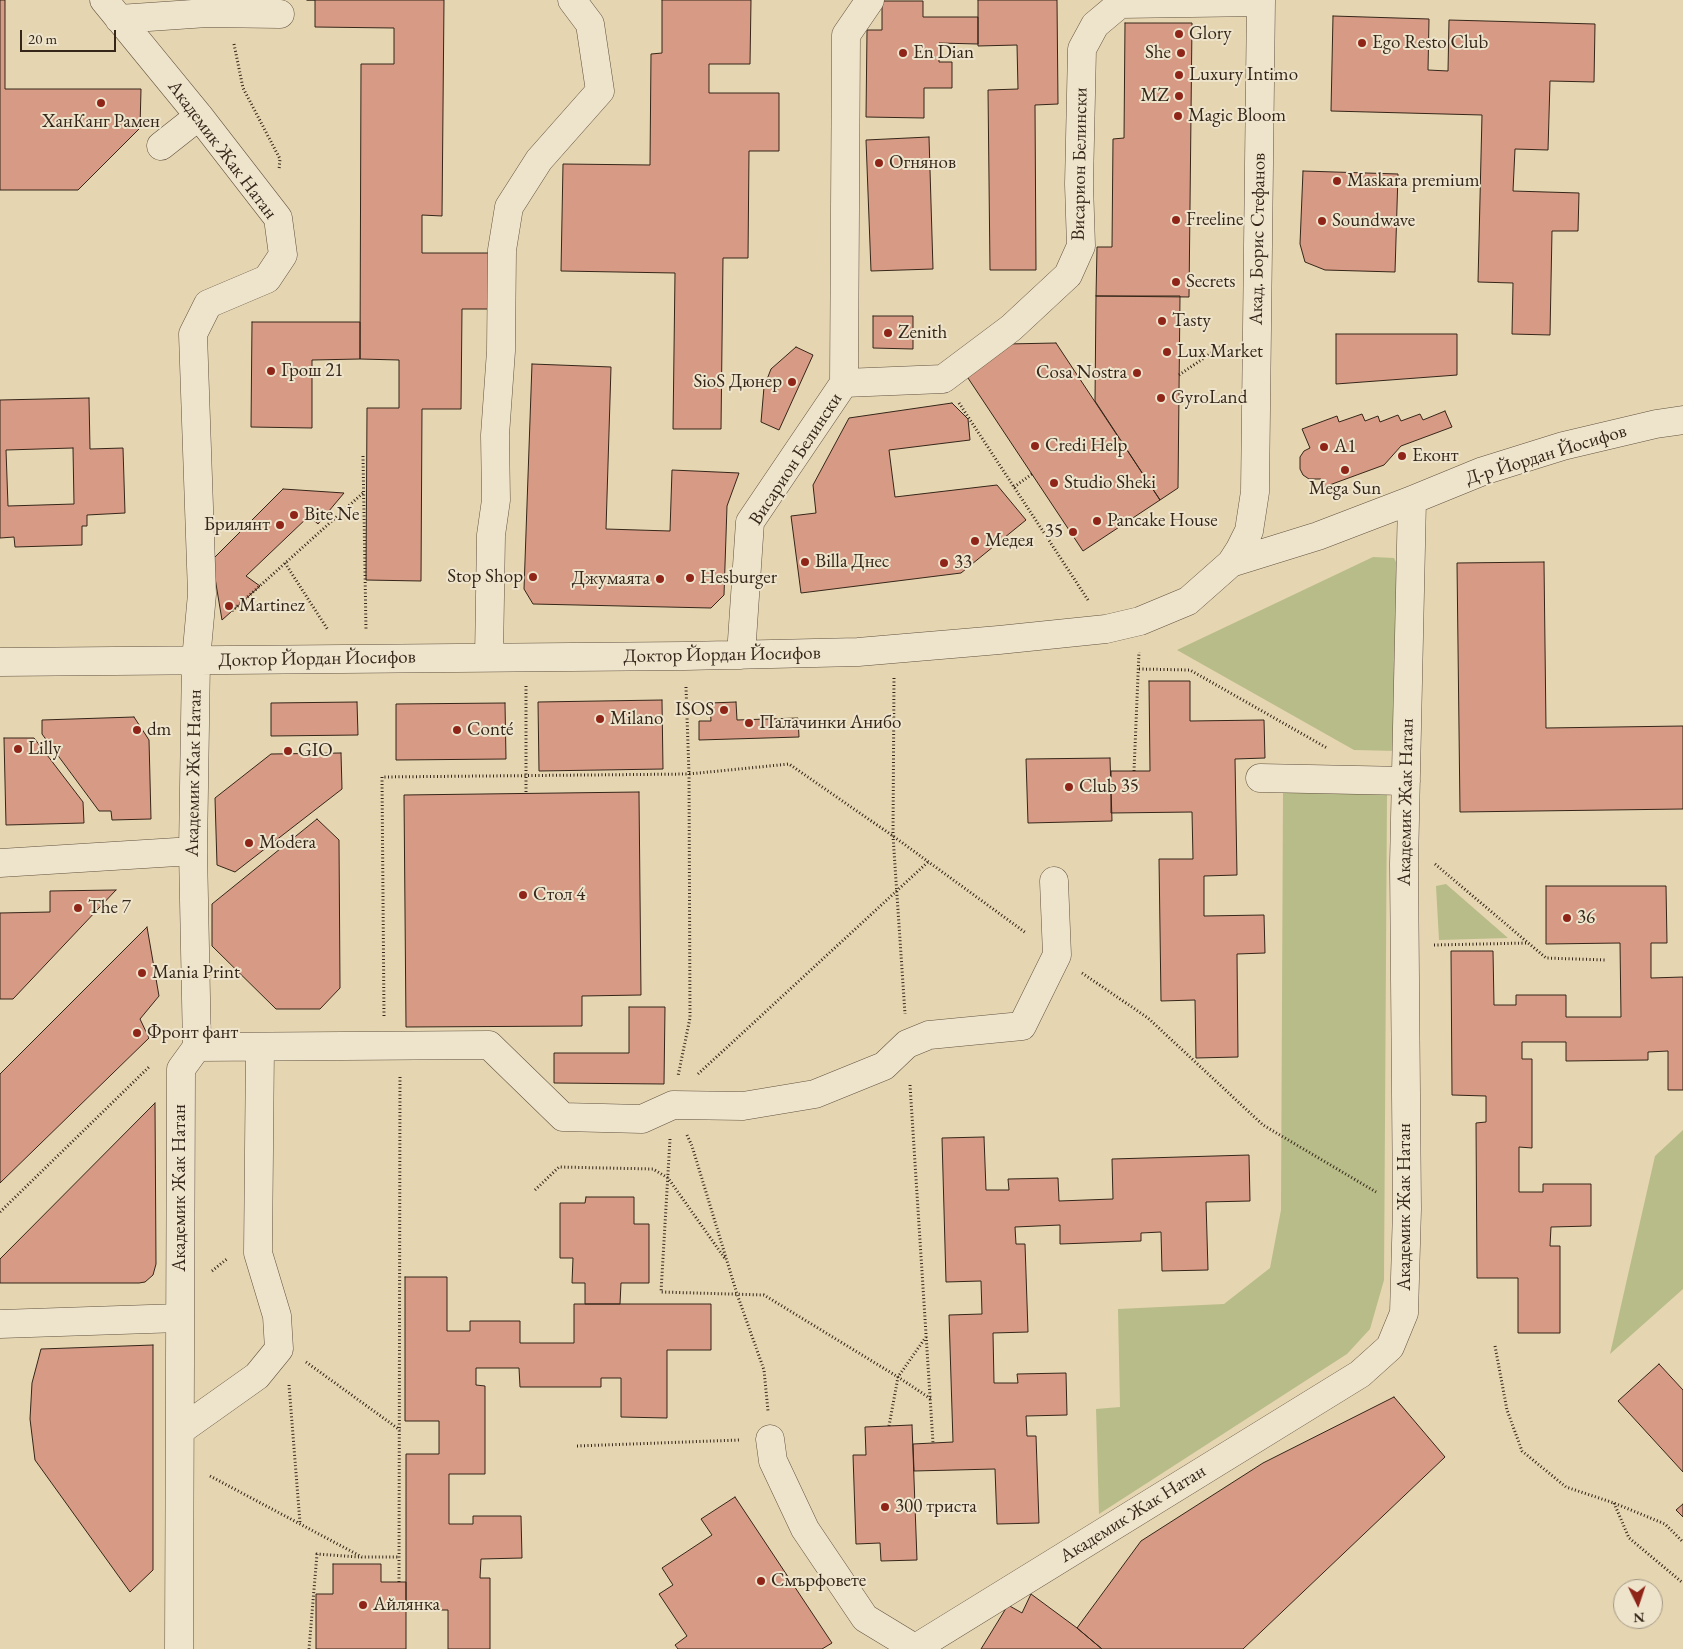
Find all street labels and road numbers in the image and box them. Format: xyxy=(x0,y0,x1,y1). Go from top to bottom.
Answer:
street label: Академик Жак Натан xyxy=(162,76,282,224)
street label: Висарион Белински xyxy=(1067,87,1093,241)
street label: Акад. Борис Стефанов xyxy=(1245,153,1271,325)
street label: Висарион Белински xyxy=(745,388,847,530)
street label: Д-р Йордан Йосифов xyxy=(1463,420,1629,490)
street label: Доктор Йордан Йосифов xyxy=(623,642,821,668)
street label: Доктор Йордан Йосифов xyxy=(218,646,416,672)
street label: Академик Жак Натан xyxy=(181,689,207,857)
street label: Академик Жак Натан xyxy=(1393,718,1419,886)
street label: Академик Жак Натан xyxy=(169,1104,191,1272)
street label: Академик Жак Натан xyxy=(1394,1123,1416,1291)
street label: Академик Жак Натан xyxy=(1056,1460,1210,1568)

